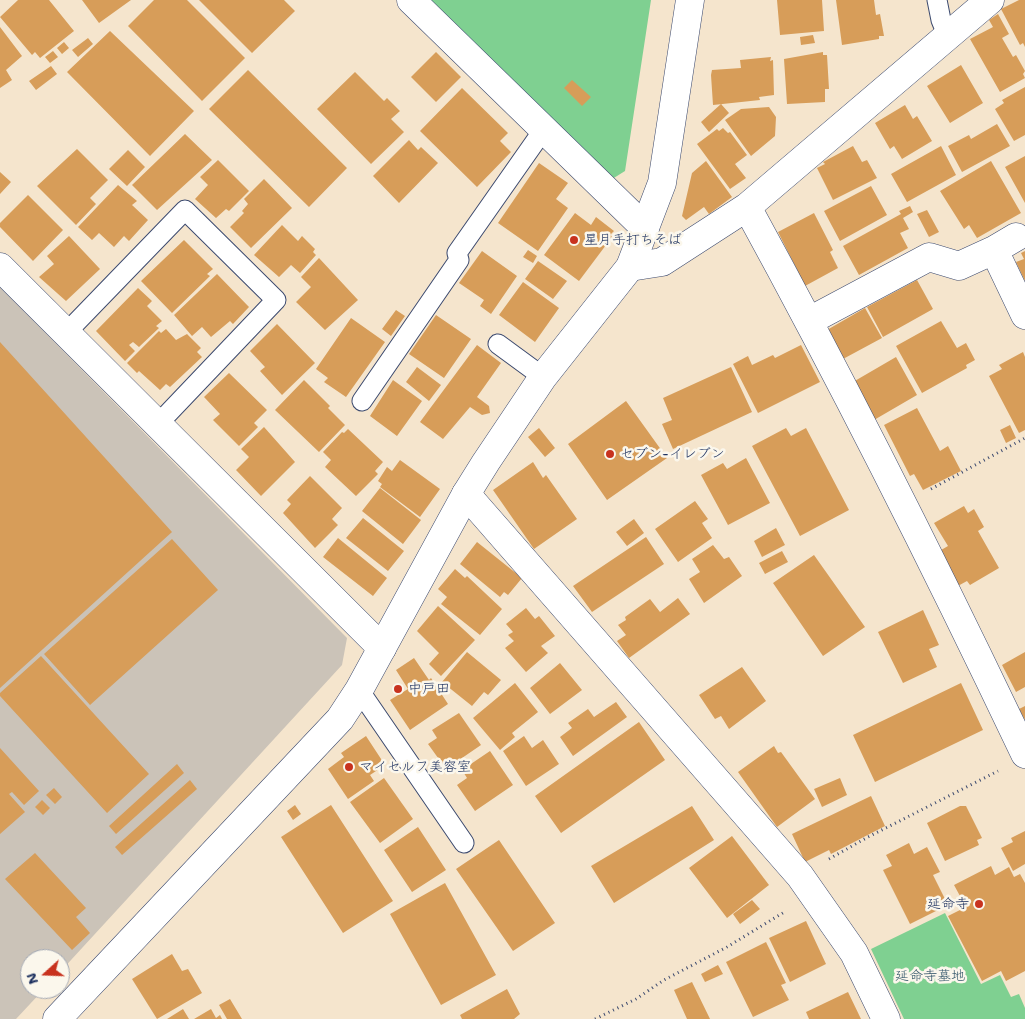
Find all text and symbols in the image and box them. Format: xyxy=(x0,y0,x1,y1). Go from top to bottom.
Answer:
place label: 星月手打ちそば xyxy=(584,232,682,248)
marker: 星月手打ちそば xyxy=(568,234,580,246)
place label: セブン-イレブン xyxy=(620,446,725,462)
marker: セブン-イレブン xyxy=(604,448,616,460)
place label: 中戸田 xyxy=(408,681,450,697)
marker: 中戸田 xyxy=(392,683,404,695)
place label: マイセルフ美容室 xyxy=(359,759,471,775)
marker: マイセルフ美容室 xyxy=(343,761,355,773)
place label: 延命寺 xyxy=(927,896,969,912)
marker: 延命寺 xyxy=(973,898,985,910)
north arrow xyxy=(20,949,70,999)
park label: 延命寺墓地 xyxy=(895,968,965,984)
text: N xyxy=(21,970,42,987)

